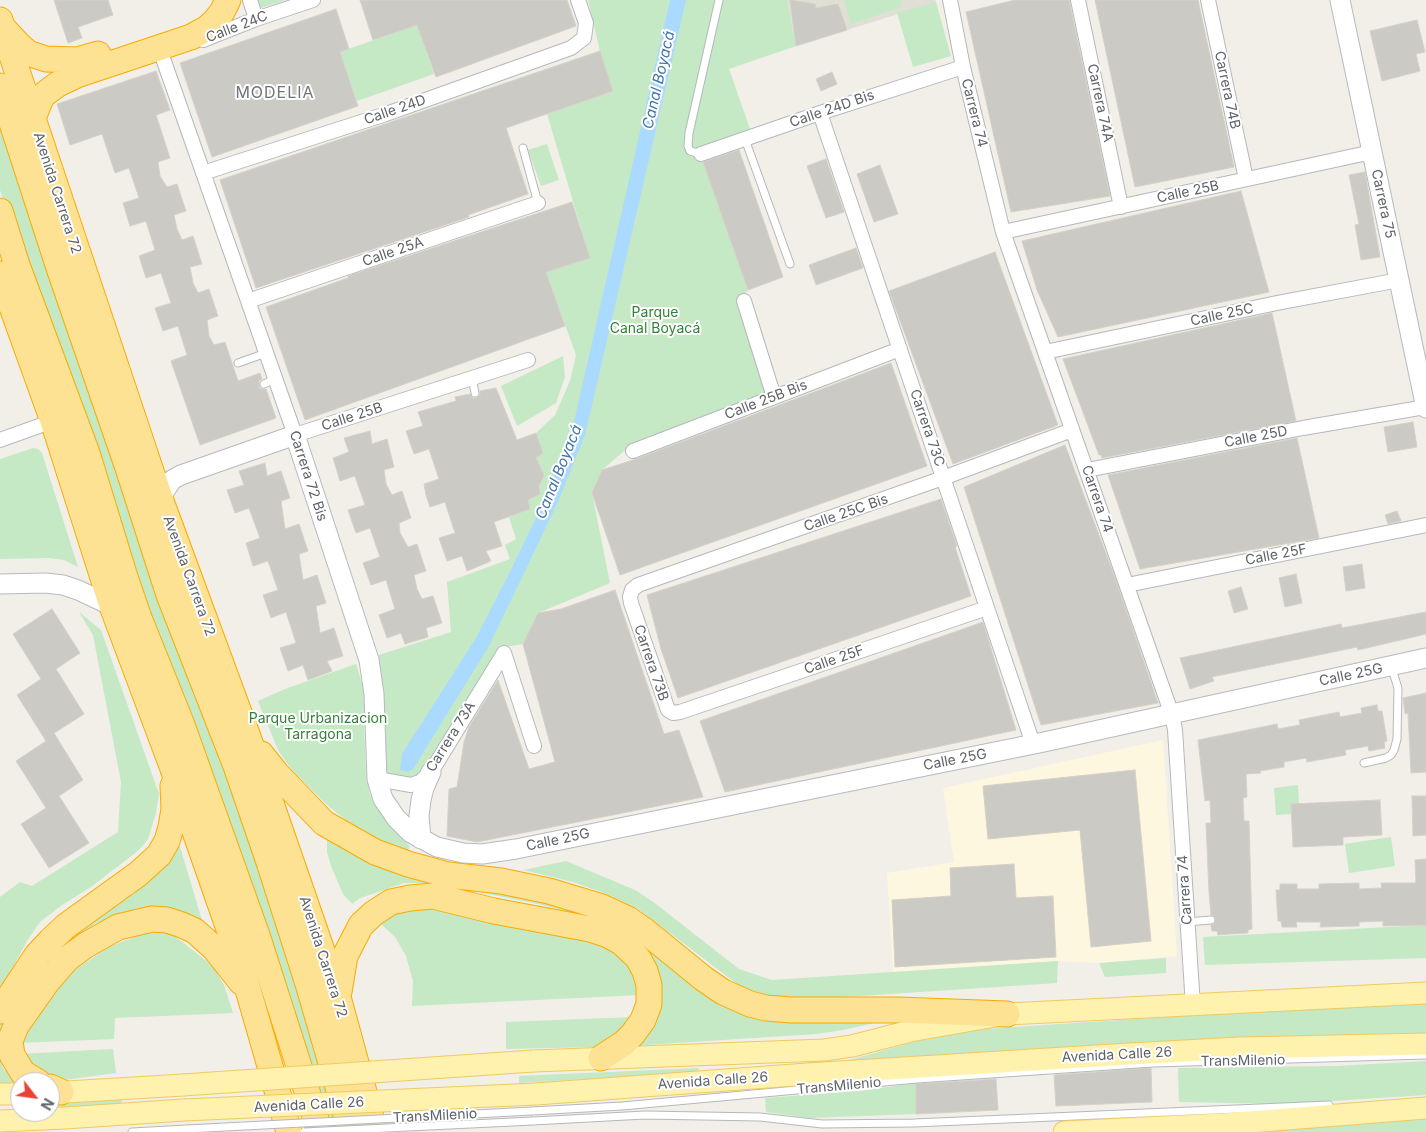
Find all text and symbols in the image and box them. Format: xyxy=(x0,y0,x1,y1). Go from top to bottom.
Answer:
street label: Calle 24C xyxy=(204,8,270,46)
water label: Canal Boyacá xyxy=(639,29,679,131)
street label: Carrera 74B xyxy=(1211,50,1243,130)
street label: Carrera 74A xyxy=(1084,62,1116,144)
street label: Carrera 74 xyxy=(957,77,991,149)
district label: MODELIA xyxy=(235,83,315,103)
street label: Calle 24D Bis xyxy=(788,87,876,131)
street label: Calle 24D xyxy=(362,92,428,128)
street label: Avenida Carrera 72 xyxy=(29,130,85,256)
street label: Carrera 75 xyxy=(1367,168,1399,240)
street label: Calle 25B xyxy=(1155,177,1221,207)
street label: Calle 25A xyxy=(360,234,426,270)
street label: Calle 25C xyxy=(1189,300,1255,330)
park label: Parque Canal Boyacá xyxy=(610,305,700,338)
street label: Calle 25B Bis xyxy=(722,377,810,423)
street label: Carrera 73C xyxy=(906,387,948,469)
street label: Calle 25B xyxy=(319,399,385,435)
water label: Canal Boyacá xyxy=(532,422,586,522)
street label: Calle 25D xyxy=(1223,423,1289,451)
street label: Carrera 72 Bis xyxy=(285,429,331,523)
street label: Carrera 74 xyxy=(1078,463,1116,535)
street label: Calle 25C Bis xyxy=(802,491,890,535)
street label: Avenida Carrera 72 xyxy=(159,514,219,638)
street label: Calle 25F xyxy=(1244,541,1308,569)
street label: Carrera 73B xyxy=(630,623,672,703)
street label: Calle 25F xyxy=(802,642,866,678)
street label: Calle 25G xyxy=(1318,660,1384,690)
street label: Carrera 73A xyxy=(423,699,479,775)
park label: Parque Urbanizacion Tarragona xyxy=(249,711,387,744)
street label: Calle 25G xyxy=(922,746,988,774)
street label: Calle 25G xyxy=(525,825,591,855)
street label: Carrera 74 xyxy=(1174,854,1196,926)
street label: Avenida Carrera 72 xyxy=(295,894,351,1020)
street label: Avenida Calle 26 xyxy=(1061,1044,1173,1066)
street label: TransMilenio xyxy=(1201,1052,1285,1070)
street label: Avenida Calle 26 xyxy=(657,1069,769,1093)
north arrow xyxy=(10,1072,60,1122)
street label: TransMilenio xyxy=(796,1074,882,1098)
street label: Avenida Calle 26 xyxy=(253,1094,365,1116)
text: N xyxy=(38,1095,58,1113)
street label: TransMilenio xyxy=(392,1105,478,1127)

